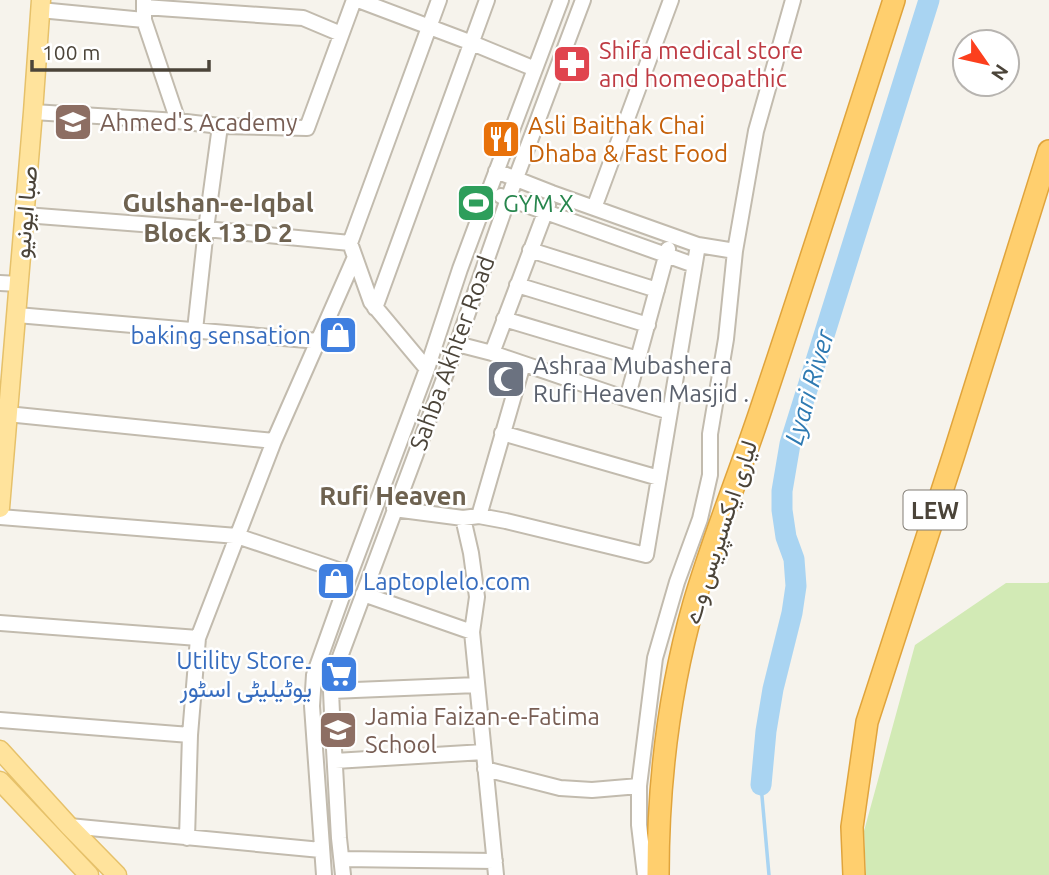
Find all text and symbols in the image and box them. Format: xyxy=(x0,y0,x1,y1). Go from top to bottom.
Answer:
scale bar xyxy=(32,28,208,72)
north arrow xyxy=(951,28,1021,98)
place label: Shifa medical store and homeopathic xyxy=(599,37,803,92)
text: 100 m xyxy=(42,40,100,64)
pharmacy icon: Shifa medical store and homeopathic xyxy=(551,43,593,85)
text: N xyxy=(987,60,1013,85)
school or university icon: Ahmed's Academy xyxy=(52,101,94,143)
place label: Ahmed's Academy xyxy=(100,109,298,136)
place label: Asli Baithak Chai Dhaba & Fast Food xyxy=(528,112,728,167)
restaurant icon: Asli Baithak Chai Dhaba & Fast Food xyxy=(480,118,522,160)
street label: صبا ایونیو xyxy=(8,165,44,260)
sports icon: GYM X xyxy=(455,182,497,224)
district label: Gulshan-e-Iqbal Block 13 D 2 xyxy=(122,188,314,247)
place label: GYM X xyxy=(503,190,574,217)
street label: Sahba Akhter Road xyxy=(404,252,500,454)
shop icon: baking sensation xyxy=(317,314,359,356)
place label: baking sensation xyxy=(131,322,311,349)
water label: Lyari River xyxy=(779,325,840,448)
place label: Ashraa Mubashera Rufi Heaven Masjid . xyxy=(533,352,749,407)
mosque icon: Ashraa Mubashera Rufi Heaven Masjid . xyxy=(485,358,527,400)
street label: لیاری ایکسپریس وے xyxy=(678,437,765,628)
district label: Rufi Heaven xyxy=(319,481,467,510)
road number: LEW xyxy=(904,490,967,530)
shop icon: Laptoplelo.com xyxy=(315,560,357,602)
place label: Laptoplelo.com xyxy=(363,568,531,595)
place label: Utility Store۔ یوٹیلیٹی اسٹور xyxy=(176,647,312,704)
supermarket icon: Utility Store۔ یوٹیلیٹی اسٹور xyxy=(318,653,360,695)
place label: Jamia Faizan-e-Fatima School xyxy=(365,703,600,758)
school or university icon: Jamia Faizan-e-Fatima School xyxy=(317,709,359,751)

